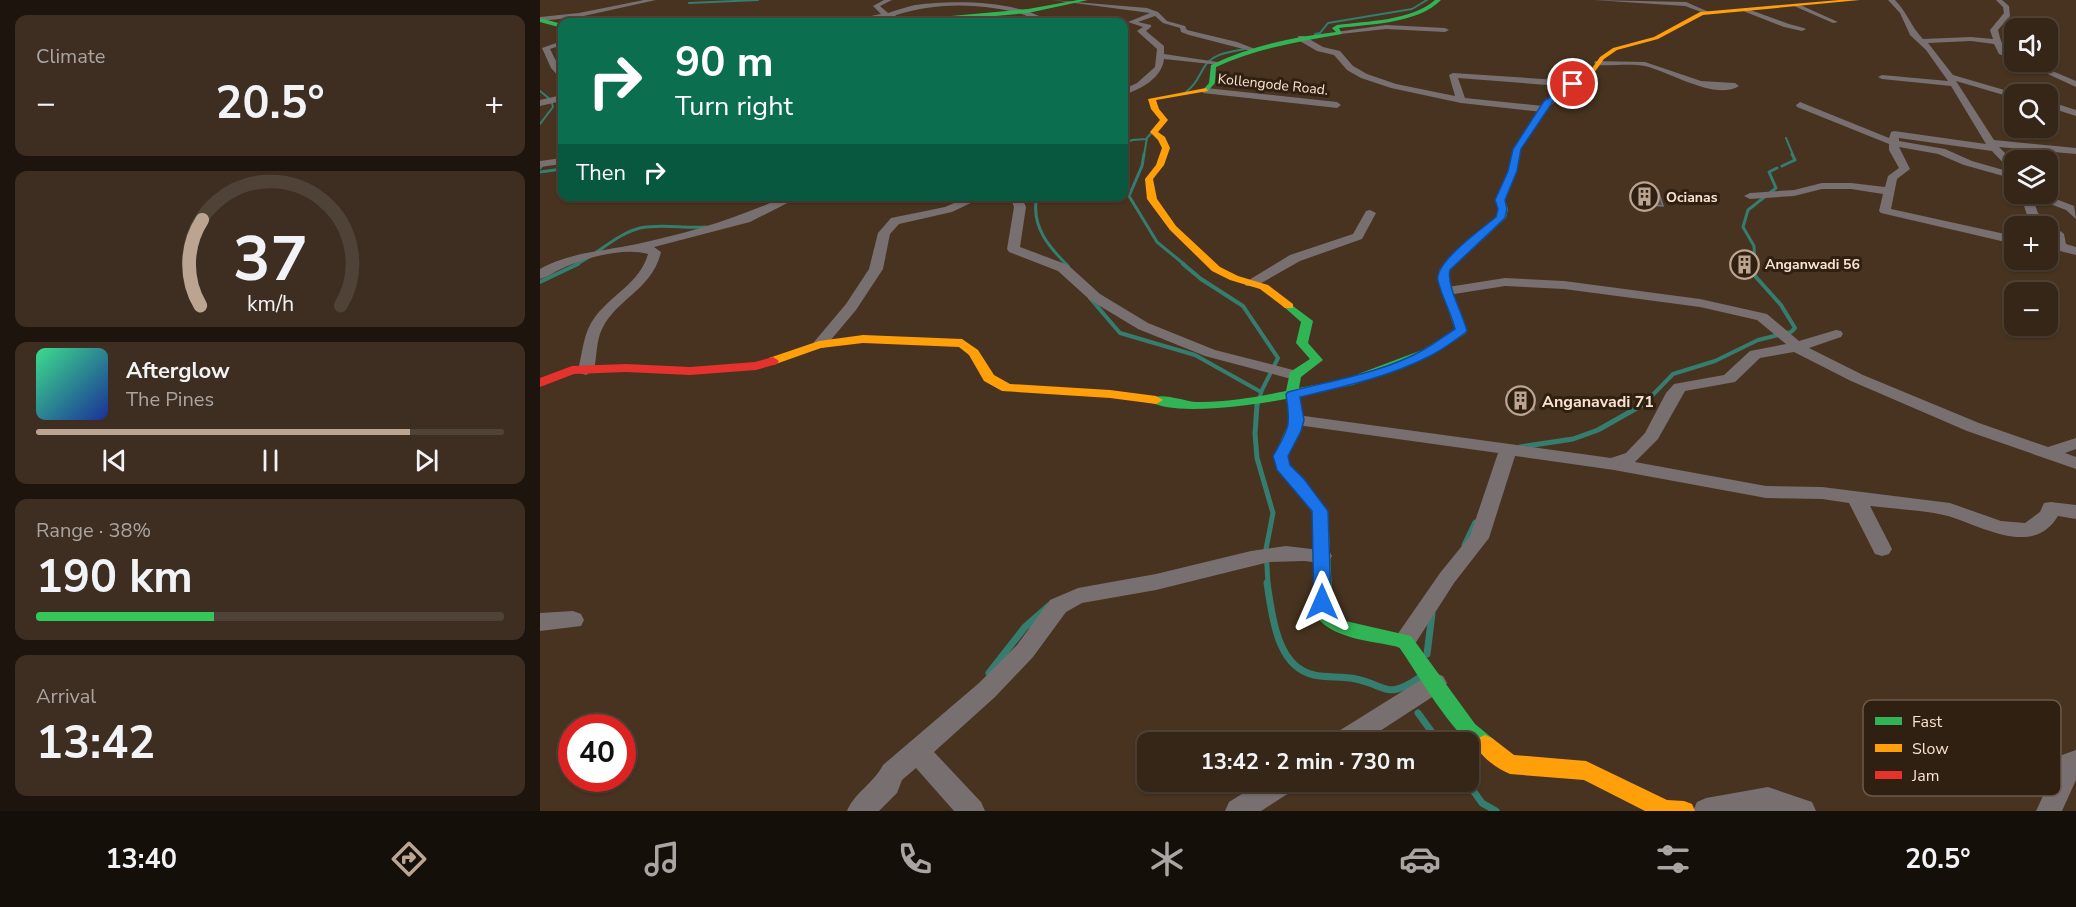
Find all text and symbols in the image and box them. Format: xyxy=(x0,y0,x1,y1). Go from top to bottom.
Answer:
map controls xyxy=(2004,18,2058,336)
button: sound xyxy=(2004,18,2058,72)
text: 90 m xyxy=(675,34,774,91)
icon: right xyxy=(576,42,654,120)
text: Climate xyxy=(36,43,105,70)
pin xyxy=(1547,58,1598,109)
icon: arrive xyxy=(1556,67,1589,100)
street label: Kollengode Road. xyxy=(1217,69,1329,100)
text: 20.5° xyxy=(215,73,325,134)
text: − xyxy=(36,81,56,126)
text: + xyxy=(484,81,504,126)
button: search xyxy=(2004,84,2058,138)
text: Turn right xyxy=(675,88,793,125)
button: layers xyxy=(2004,150,2058,204)
icon: right xyxy=(638,156,671,189)
text: Then xyxy=(576,158,626,188)
building icon: Ocianas xyxy=(1629,181,1661,213)
place label: Ocianas xyxy=(1666,188,1718,207)
button: + xyxy=(2004,216,2058,270)
text: 37 xyxy=(233,217,307,302)
building icon: Anganwadi 56 xyxy=(1728,248,1760,280)
place label: Anganwadi 56 xyxy=(1765,255,1860,274)
button: − xyxy=(2004,282,2058,336)
text: km/h xyxy=(246,290,294,320)
text: Afterglow xyxy=(126,356,230,386)
building icon: Anganavadi 71 xyxy=(1505,385,1537,417)
text: The Pines xyxy=(126,386,214,413)
place label: Anganavadi 71 xyxy=(1542,391,1654,413)
icon: previous xyxy=(98,444,131,477)
icon: pause xyxy=(254,444,287,477)
icon: next xyxy=(410,444,443,477)
text: Range · 38% xyxy=(36,517,151,544)
text: 190 km xyxy=(36,547,193,608)
position arrow xyxy=(1290,570,1354,634)
text: Arrival xyxy=(36,683,96,710)
legend xyxy=(1863,700,2061,796)
text: Fast xyxy=(1912,711,1943,733)
text: 13:42 xyxy=(36,713,155,774)
speed limit sign: 40 xyxy=(558,714,636,792)
text: Slow xyxy=(1912,738,1949,760)
text: 13:42 · 2 min · 730 m xyxy=(1201,747,1415,777)
text: Jam xyxy=(1911,765,1939,787)
icon: directions xyxy=(388,838,430,880)
icon: music xyxy=(641,838,683,880)
icon: phone xyxy=(894,838,936,880)
icon: climate xyxy=(1146,838,1188,880)
icon: car xyxy=(1399,838,1441,880)
icon: filters xyxy=(1652,838,1694,880)
text: 13:40 xyxy=(105,841,177,878)
text: 20.5° xyxy=(1905,841,1970,878)

